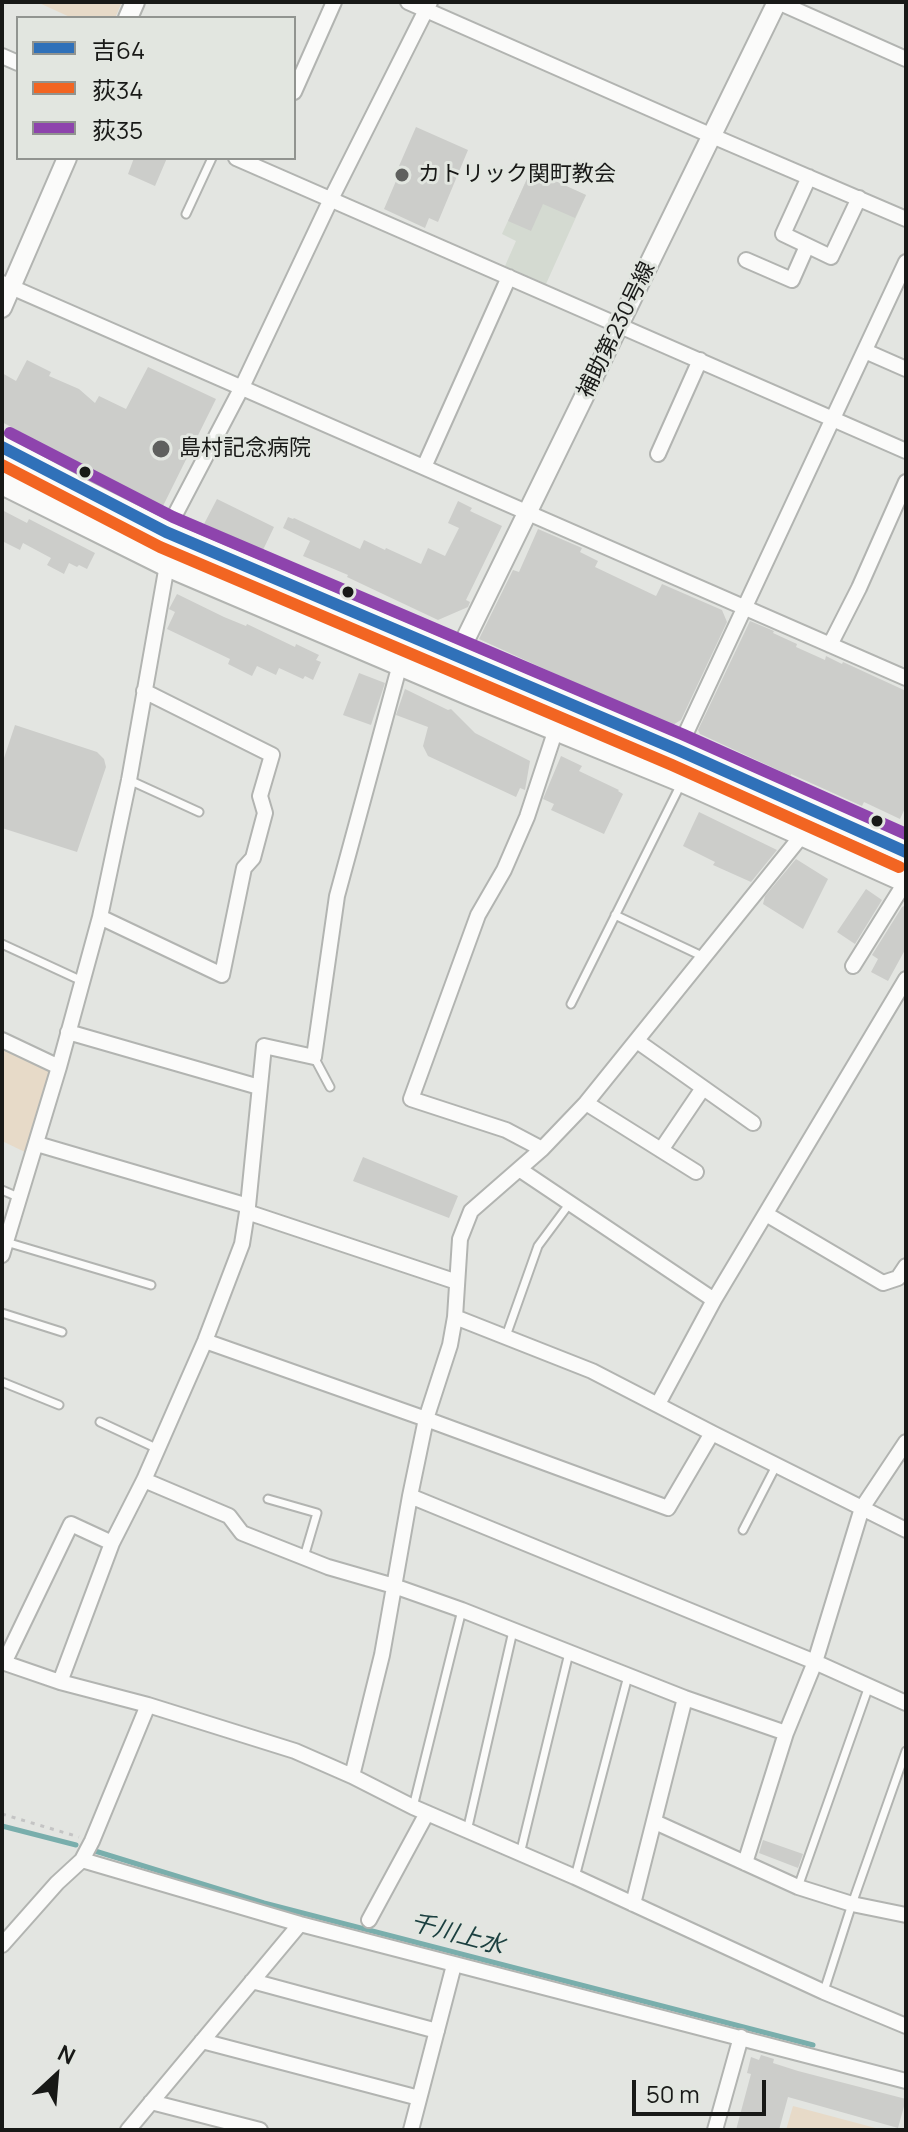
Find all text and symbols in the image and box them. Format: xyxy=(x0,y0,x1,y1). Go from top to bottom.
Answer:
legend xyxy=(16,16,296,160)
text: 吉64 xyxy=(92,33,145,66)
text: 荻34 xyxy=(92,73,143,106)
text: 荻35 xyxy=(92,113,143,146)
place label: カトリック関町教会 xyxy=(418,162,616,188)
marker: カトリック関町教会 xyxy=(393,166,411,184)
street label: 補助第230号線 xyxy=(573,258,661,402)
place label: 島村記念病院 xyxy=(179,436,311,462)
marker: 島村記念病院 xyxy=(150,438,172,460)
unlabelled marker xyxy=(77,464,93,480)
unlabelled marker xyxy=(340,584,356,600)
unlabelled marker xyxy=(869,813,885,829)
water label: 千川上水 xyxy=(407,1909,507,1961)
north arrow xyxy=(16,2036,96,2116)
text: N xyxy=(53,2037,80,2071)
scale bar xyxy=(636,2064,770,2114)
text: 50 m xyxy=(646,2077,700,2110)

